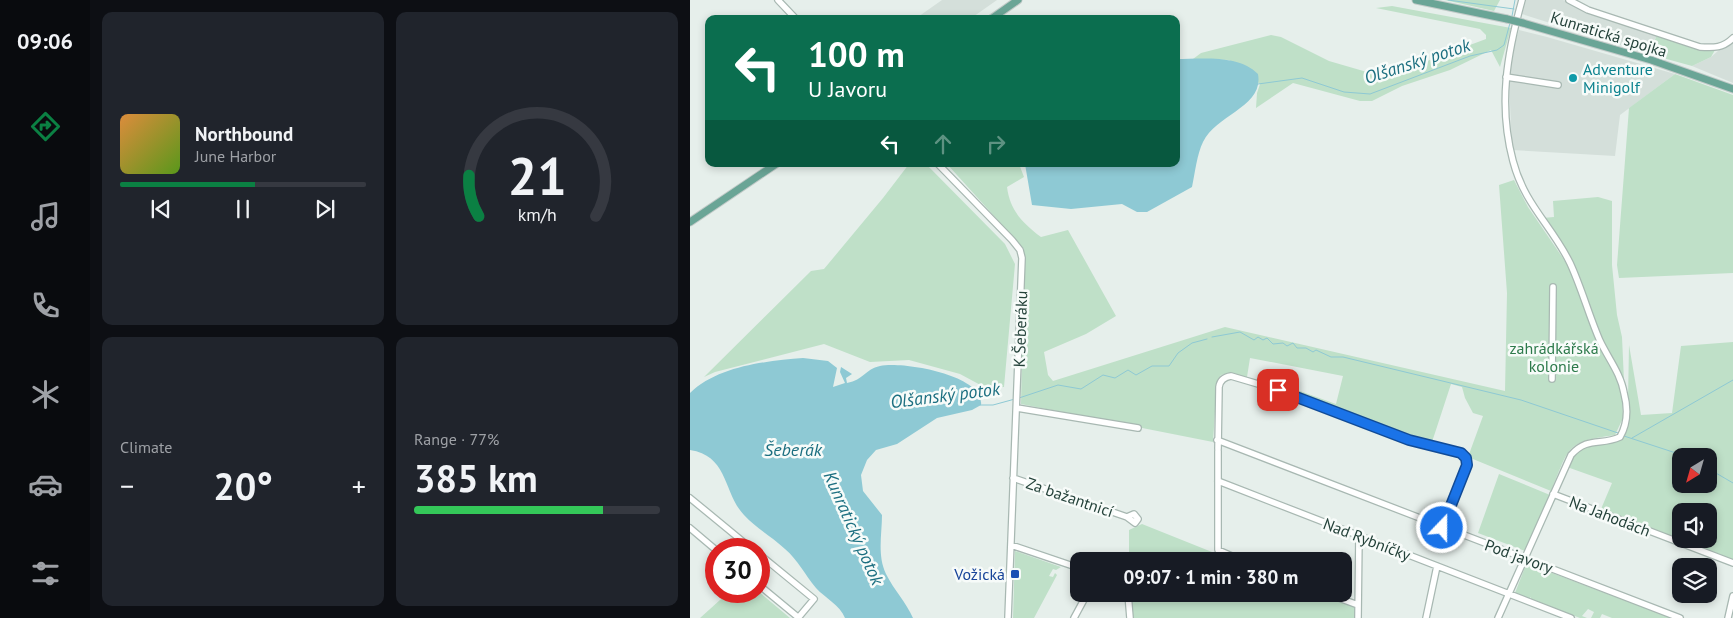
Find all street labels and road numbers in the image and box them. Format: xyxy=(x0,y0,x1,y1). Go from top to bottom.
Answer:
street label: Kunratická spojka xyxy=(1548,7,1670,61)
street label: K Šeberáku xyxy=(1009,290,1031,368)
street label: Za bažantnicí xyxy=(1024,473,1116,521)
street label: Na Jahodách xyxy=(1567,491,1653,541)
street label: Nad Rybníčky xyxy=(1321,513,1414,565)
street label: Pod javory xyxy=(1482,534,1556,578)

